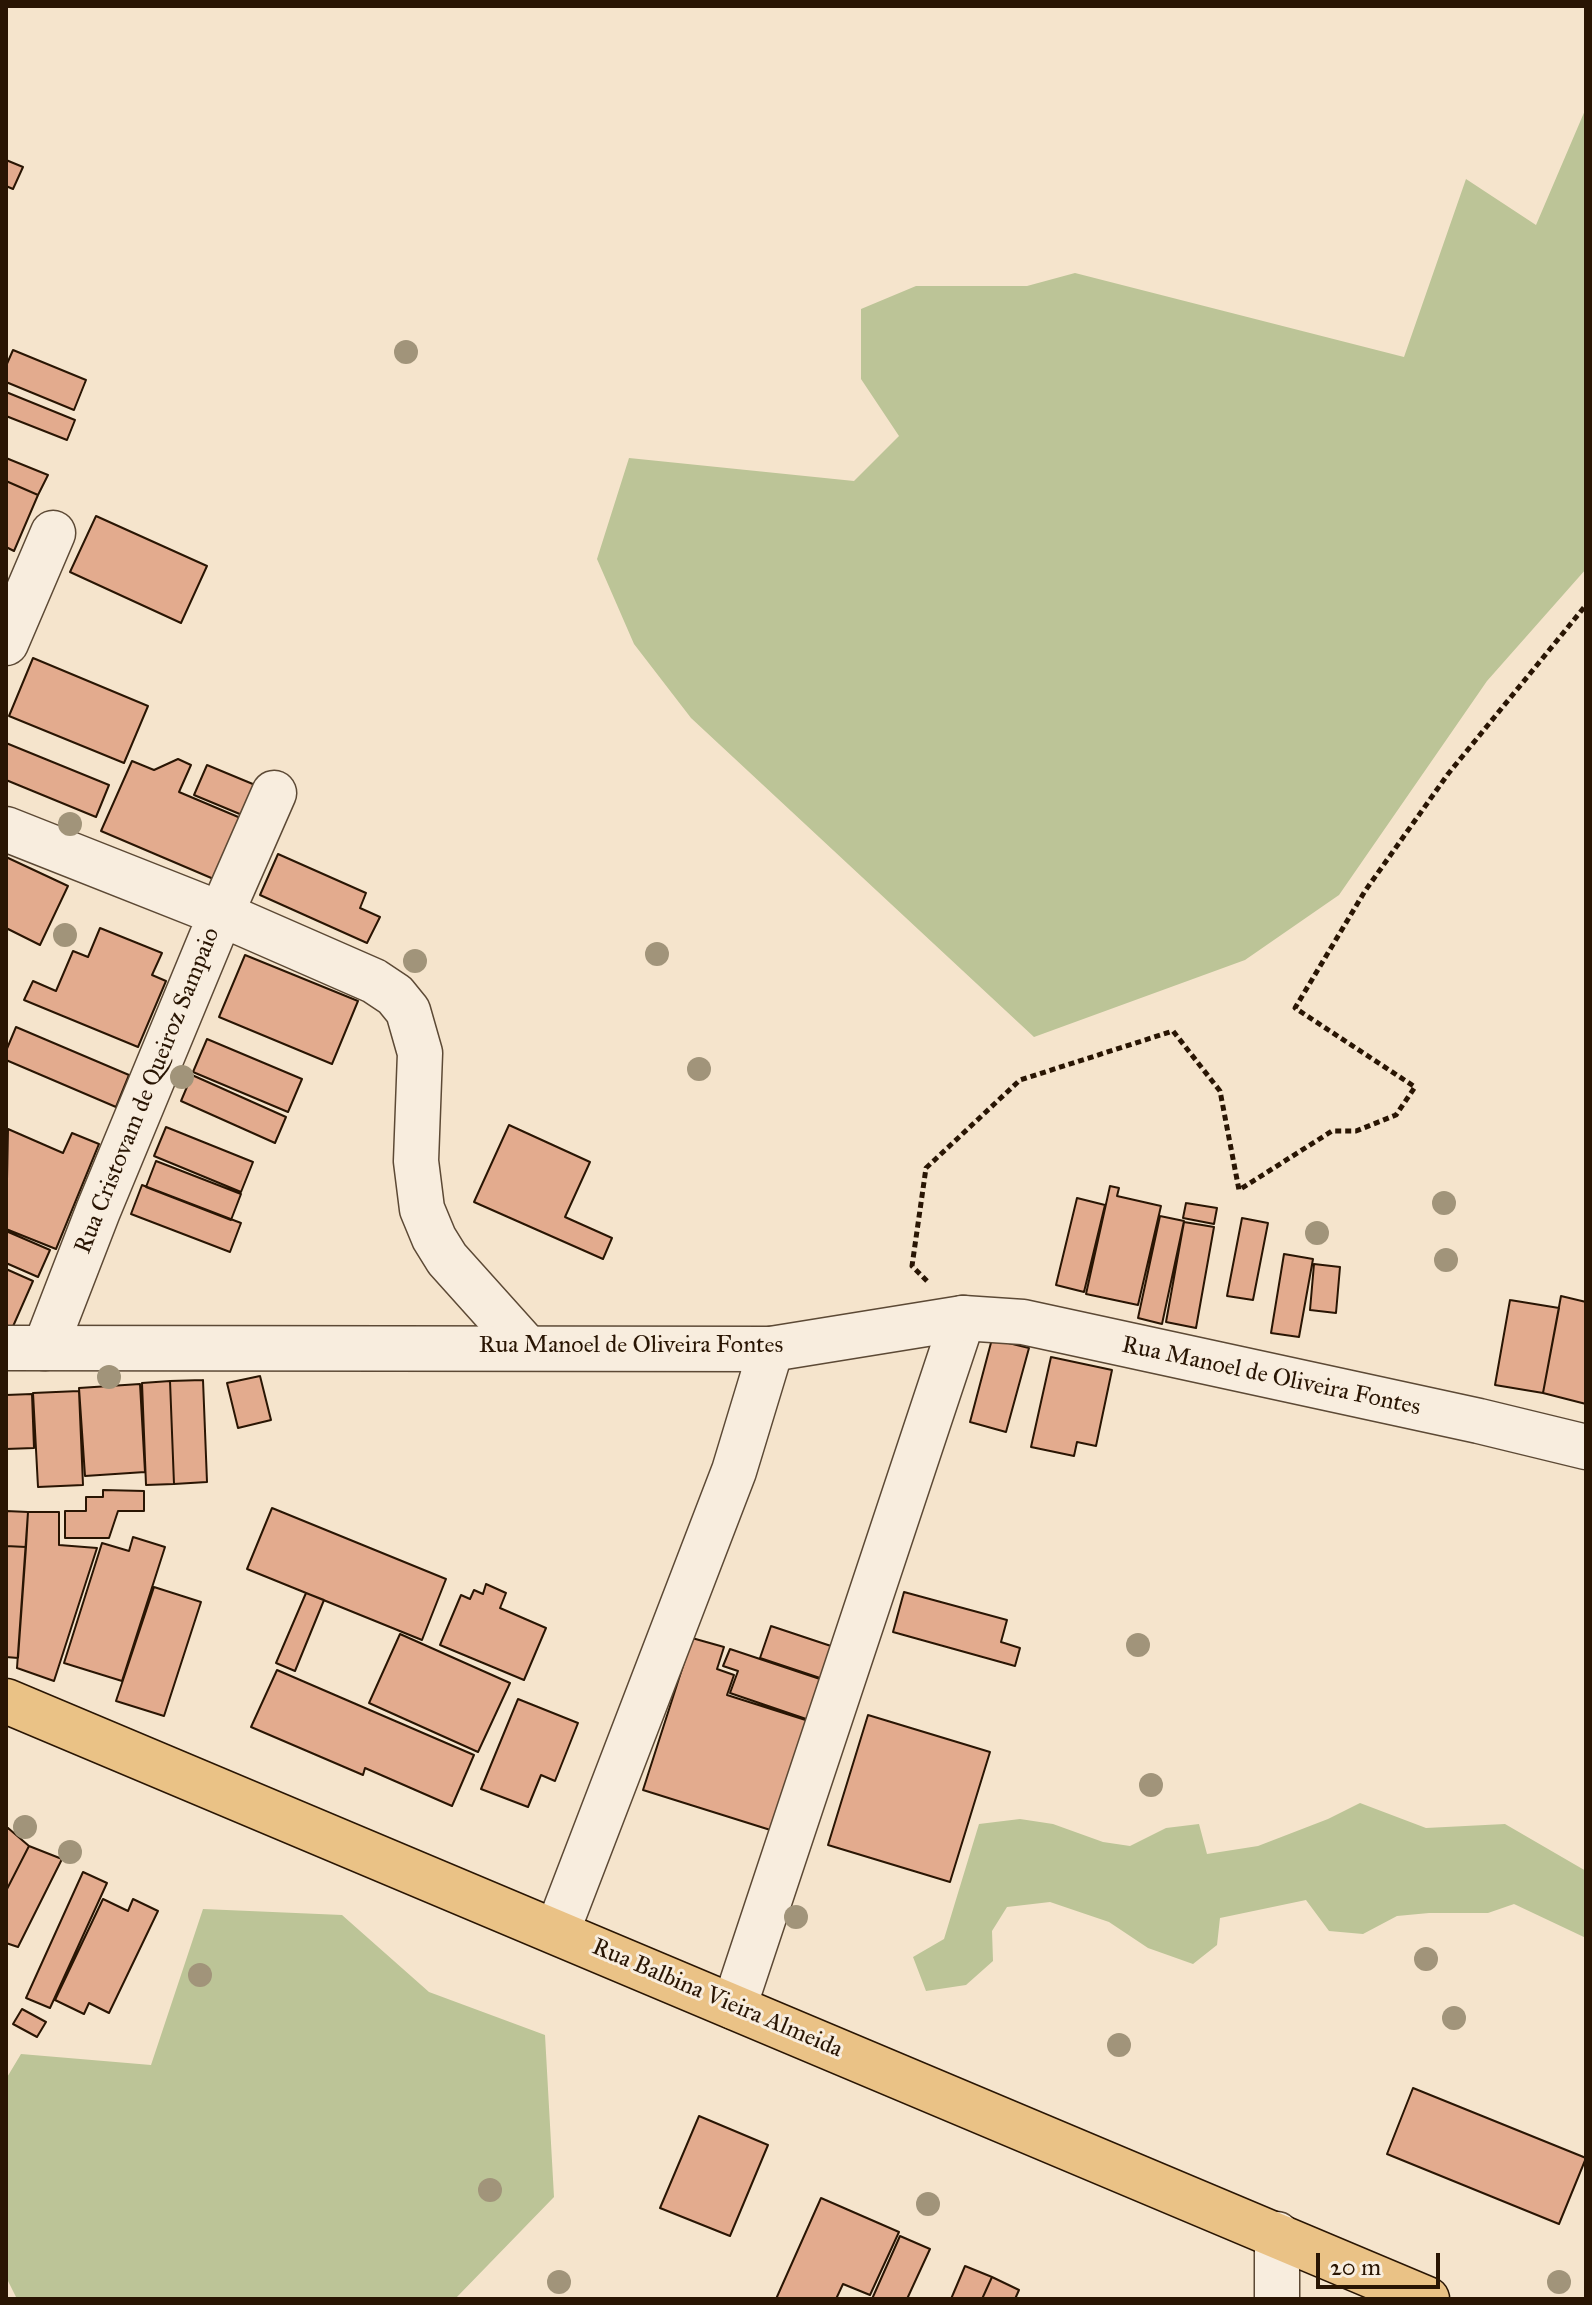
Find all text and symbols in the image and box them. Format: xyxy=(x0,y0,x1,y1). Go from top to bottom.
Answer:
street label: Rua Cristovam de Queiroz Sampaio xyxy=(69,924,227,1258)
street label: Rua Manoel de Oliveira Fontes xyxy=(1119,1331,1423,1423)
street label: Rua Manoel de Oliveira Fontes xyxy=(479,1332,783,1360)
street label: Rua Balbina Vieira Almeida xyxy=(587,1933,847,2065)
scale bar xyxy=(1320,2237,1444,2287)
text: 20 m xyxy=(1330,2252,1381,2282)

